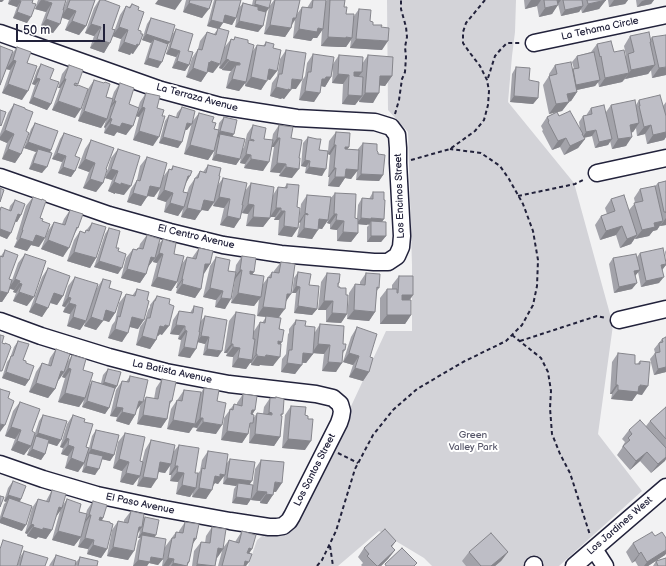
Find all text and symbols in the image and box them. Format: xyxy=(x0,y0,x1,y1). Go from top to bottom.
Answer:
street label: La Tehama Circle xyxy=(560,15,640,43)
scale bar xyxy=(18,16,107,42)
text: 50 m xyxy=(23,23,50,38)
street label: La Terraza Avenue xyxy=(155,81,239,115)
street label: Los Encinos Street xyxy=(393,153,407,239)
street label: El Centro Avenue xyxy=(156,222,236,252)
street label: La Batista Avenue xyxy=(131,358,213,386)
park label: Green Valley Park xyxy=(449,429,497,452)
street label: Los Santos Street xyxy=(292,432,338,508)
street label: El Paso Avenue xyxy=(105,491,175,517)
street label: Los Jardines West xyxy=(585,494,655,558)

